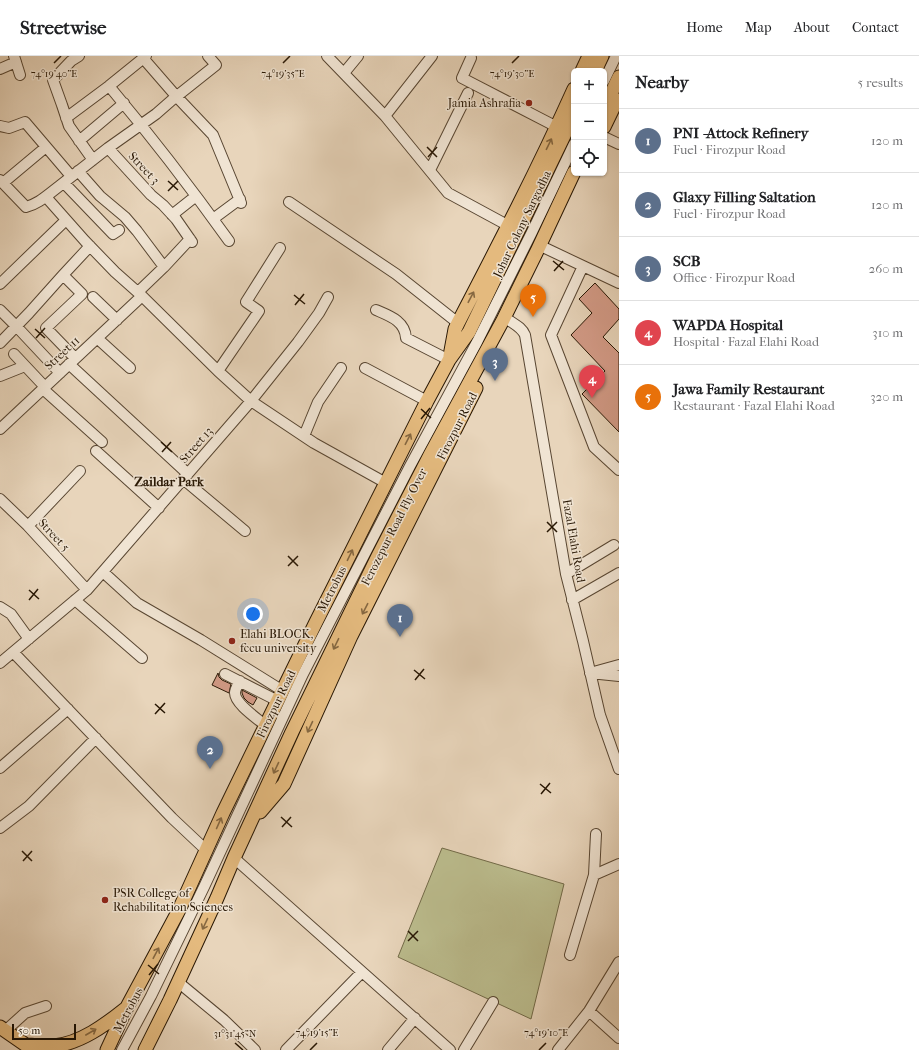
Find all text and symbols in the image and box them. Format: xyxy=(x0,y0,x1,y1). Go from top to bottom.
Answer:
text: Streetwise xyxy=(20,17,106,39)
text: Home xyxy=(686,19,723,36)
text: Map xyxy=(745,19,772,36)
text: About xyxy=(794,19,830,36)
text: Contact xyxy=(852,19,899,36)
text: 74°19'40"E xyxy=(31,68,77,80)
text: 74°19'35"E xyxy=(261,68,305,80)
text: 74°19'30"E xyxy=(490,68,534,80)
map controls xyxy=(571,68,607,176)
button: + xyxy=(571,68,607,104)
text: Nearby xyxy=(635,72,689,92)
text: 5 results xyxy=(858,75,903,90)
place label: Jamia Ashrafia xyxy=(447,96,521,110)
marker: Jamia Ashrafia xyxy=(524,98,534,108)
button: − xyxy=(571,104,607,140)
text: PNI -Attock Refinery xyxy=(673,124,809,142)
text: 1 xyxy=(646,133,650,148)
text: 120 m xyxy=(871,133,903,148)
one-way arrow xyxy=(546,138,553,150)
button: locate xyxy=(571,140,607,176)
text: Fuel · Firozpur Road xyxy=(673,142,786,157)
street label: Street 3 xyxy=(126,149,163,187)
street label: Johar Colony Sargodha xyxy=(490,168,554,281)
text: Glaxy Filling Saltation xyxy=(673,188,816,206)
text: 2 xyxy=(645,197,651,212)
text: 120 m xyxy=(871,197,903,212)
text: Fuel · Firozpur Road xyxy=(673,206,786,221)
text: SCB xyxy=(673,252,701,270)
text: 3 xyxy=(645,261,651,276)
text: 260 m xyxy=(869,261,903,276)
text: Office · Firozpur Road xyxy=(673,270,795,285)
pin: 5 xyxy=(520,284,546,317)
one-way arrow xyxy=(468,292,475,304)
text: WAPDA Hospital xyxy=(673,316,783,334)
text: 4 xyxy=(644,325,652,340)
text: 310 m xyxy=(872,325,903,340)
street label: Street 11 xyxy=(42,333,82,373)
text: Hospital · Fazal Elahi Road xyxy=(673,334,819,349)
pin: 3 xyxy=(482,348,508,381)
pin: 4 xyxy=(579,365,605,398)
text: Jawa Family Restaurant xyxy=(673,380,825,398)
street label: Firozpur Road xyxy=(434,389,480,462)
text: 5 xyxy=(645,389,651,404)
text: 320 m xyxy=(870,389,903,404)
text: Restaurant · Fazal Elahi Road xyxy=(673,398,835,413)
street label: Street 13 xyxy=(176,424,216,466)
one-way arrow xyxy=(405,433,412,445)
street label: Ferozepur Road Fly Over xyxy=(358,465,430,588)
district label: Zaildar Park xyxy=(134,474,205,489)
street label: Fazal Elahi Road xyxy=(560,498,588,584)
street label: Street 5 xyxy=(35,516,73,554)
one-way arrow xyxy=(347,550,354,562)
street label: Metrobus xyxy=(315,563,350,614)
one-way arrow xyxy=(361,603,368,615)
your location xyxy=(243,604,263,624)
pin: 1 xyxy=(387,604,413,637)
place label: Elahi BLOCK, fccu university xyxy=(240,627,317,655)
marker: Elahi BLOCK, fccu university xyxy=(227,636,237,646)
one-way arrow xyxy=(331,638,339,650)
street label: Firozpur Road xyxy=(253,667,299,740)
one-way arrow xyxy=(306,721,313,733)
pin: 2 xyxy=(197,736,223,769)
one-way arrow xyxy=(272,761,279,773)
one-way arrow xyxy=(215,817,223,829)
place label: PSR College of Rehabilitation Sciences xyxy=(113,886,233,914)
marker: PSR College of Rehabilitation Sciences xyxy=(100,895,110,905)
one-way arrow xyxy=(201,918,208,930)
one-way arrow xyxy=(153,947,160,959)
street label: Metrobus xyxy=(110,984,146,1035)
scale bar xyxy=(12,1022,76,1041)
text: 50 m xyxy=(18,1024,40,1037)
text: 74°19'15"E xyxy=(296,1027,338,1039)
text: 74°19'10"E xyxy=(524,1027,568,1039)
one-way arrow xyxy=(85,1028,97,1036)
text: 31°31'45"N xyxy=(214,1028,257,1040)

